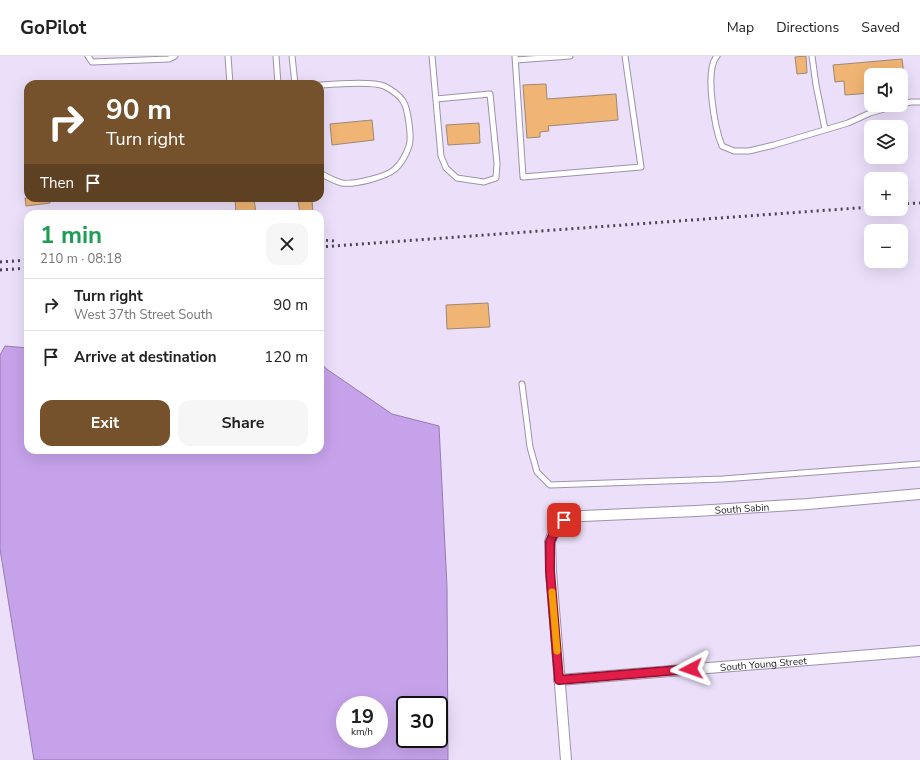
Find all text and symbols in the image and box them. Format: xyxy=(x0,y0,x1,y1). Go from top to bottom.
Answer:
text: GoPilot xyxy=(20,15,86,41)
text: Map xyxy=(727,18,754,37)
text: Directions xyxy=(776,18,839,37)
text: Saved xyxy=(861,18,900,37)
map controls xyxy=(864,68,908,268)
button: sound xyxy=(864,68,908,112)
text: 90 m xyxy=(106,91,172,129)
icon: right xyxy=(40,96,92,148)
button: layers xyxy=(864,120,908,164)
text: Turn right xyxy=(106,127,185,151)
icon: arrive xyxy=(82,172,104,194)
button: + xyxy=(864,172,908,216)
text: Then xyxy=(40,173,74,193)
text: 1 min xyxy=(40,219,102,251)
button: close xyxy=(266,223,308,265)
button: − xyxy=(864,224,908,268)
text: 210 m · 08:18 xyxy=(40,250,122,268)
text: Turn right xyxy=(74,286,143,306)
icon: right xyxy=(40,294,62,316)
text: 90 m xyxy=(273,295,308,315)
text: West 37th Street South xyxy=(74,306,213,324)
icon: arrive xyxy=(40,346,62,368)
text: Arrive at destination xyxy=(74,347,217,367)
text: 120 m xyxy=(264,347,308,367)
button: Exit xyxy=(40,400,170,446)
button: Share xyxy=(178,400,308,446)
street label: South Sabin xyxy=(714,500,770,518)
pin xyxy=(547,503,581,537)
icon: arrive xyxy=(553,509,575,531)
position arrow xyxy=(670,648,712,690)
street label: South Young Street xyxy=(720,654,808,675)
speed limit sign: 30 xyxy=(396,696,448,748)
text: 19 xyxy=(350,703,374,730)
text: km/h xyxy=(351,725,373,739)

